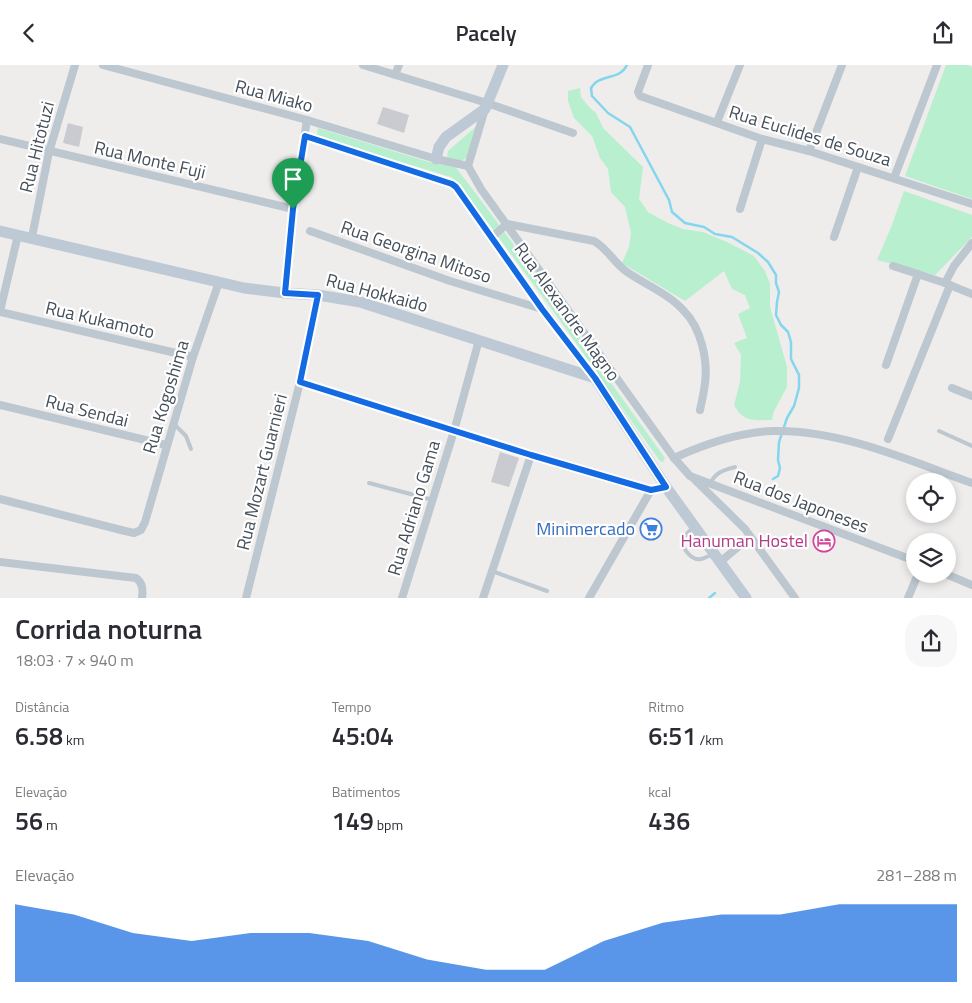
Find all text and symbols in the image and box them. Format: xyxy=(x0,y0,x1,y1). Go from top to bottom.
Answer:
text: Pacely xyxy=(455,16,517,50)
icon: back xyxy=(15,19,43,47)
icon: share xyxy=(929,19,957,47)
street label: Rua Miako xyxy=(232,72,316,119)
street label: Rua Hitotuzi xyxy=(12,98,61,195)
street label: Rua Euclides de Souza xyxy=(726,98,895,173)
street label: Rua Monte Fuji xyxy=(92,134,209,185)
pin xyxy=(272,158,314,209)
icon: arrive xyxy=(279,165,307,193)
street label: Rua Georgina Mitoso xyxy=(337,213,495,290)
street label: Rua Alexandre Magno xyxy=(508,237,627,387)
street label: Rua Hokkaido xyxy=(323,266,431,319)
street label: Rua Kukamoto xyxy=(43,294,157,345)
street label: Rua Kogoshima xyxy=(135,337,196,457)
street label: Rua Sendai xyxy=(43,387,131,434)
street label: Rua Mozart Guarnieri xyxy=(229,391,294,553)
street label: Rua Adriano Gama xyxy=(380,437,447,579)
street label: Rua dos Japoneses xyxy=(730,463,873,540)
map controls xyxy=(906,473,956,583)
button: locate xyxy=(906,473,956,523)
place label: Minimercado xyxy=(536,515,635,542)
supermarket icon: Minimercado xyxy=(639,517,663,541)
place label: Hanuman Hostel xyxy=(680,527,808,554)
hotel icon: Hanuman Hostel xyxy=(812,529,836,553)
button: layers xyxy=(906,533,956,583)
text: Corrida noturna xyxy=(15,607,202,650)
button: share xyxy=(905,615,957,667)
text: 18:03 · 7 × 940 m xyxy=(15,648,134,672)
text: Distância xyxy=(15,696,69,717)
text: Tempo xyxy=(332,696,371,717)
text: Ritmo xyxy=(648,696,684,717)
text: 6.58 xyxy=(15,717,63,755)
text: 45:04 xyxy=(332,717,394,755)
text: 6:51 xyxy=(648,717,696,755)
text: km xyxy=(63,729,84,750)
text: /km xyxy=(696,729,724,750)
text: Elevação xyxy=(15,781,67,802)
text: Batimentos xyxy=(332,781,400,802)
text: kcal xyxy=(648,781,671,802)
text: 56 xyxy=(15,802,43,840)
text: 149 xyxy=(332,802,374,840)
text: 436 xyxy=(648,802,690,840)
text: m xyxy=(43,814,58,835)
text: bpm xyxy=(374,814,403,835)
text: Elevação xyxy=(15,863,75,887)
text: 281–288 m xyxy=(876,863,957,887)

